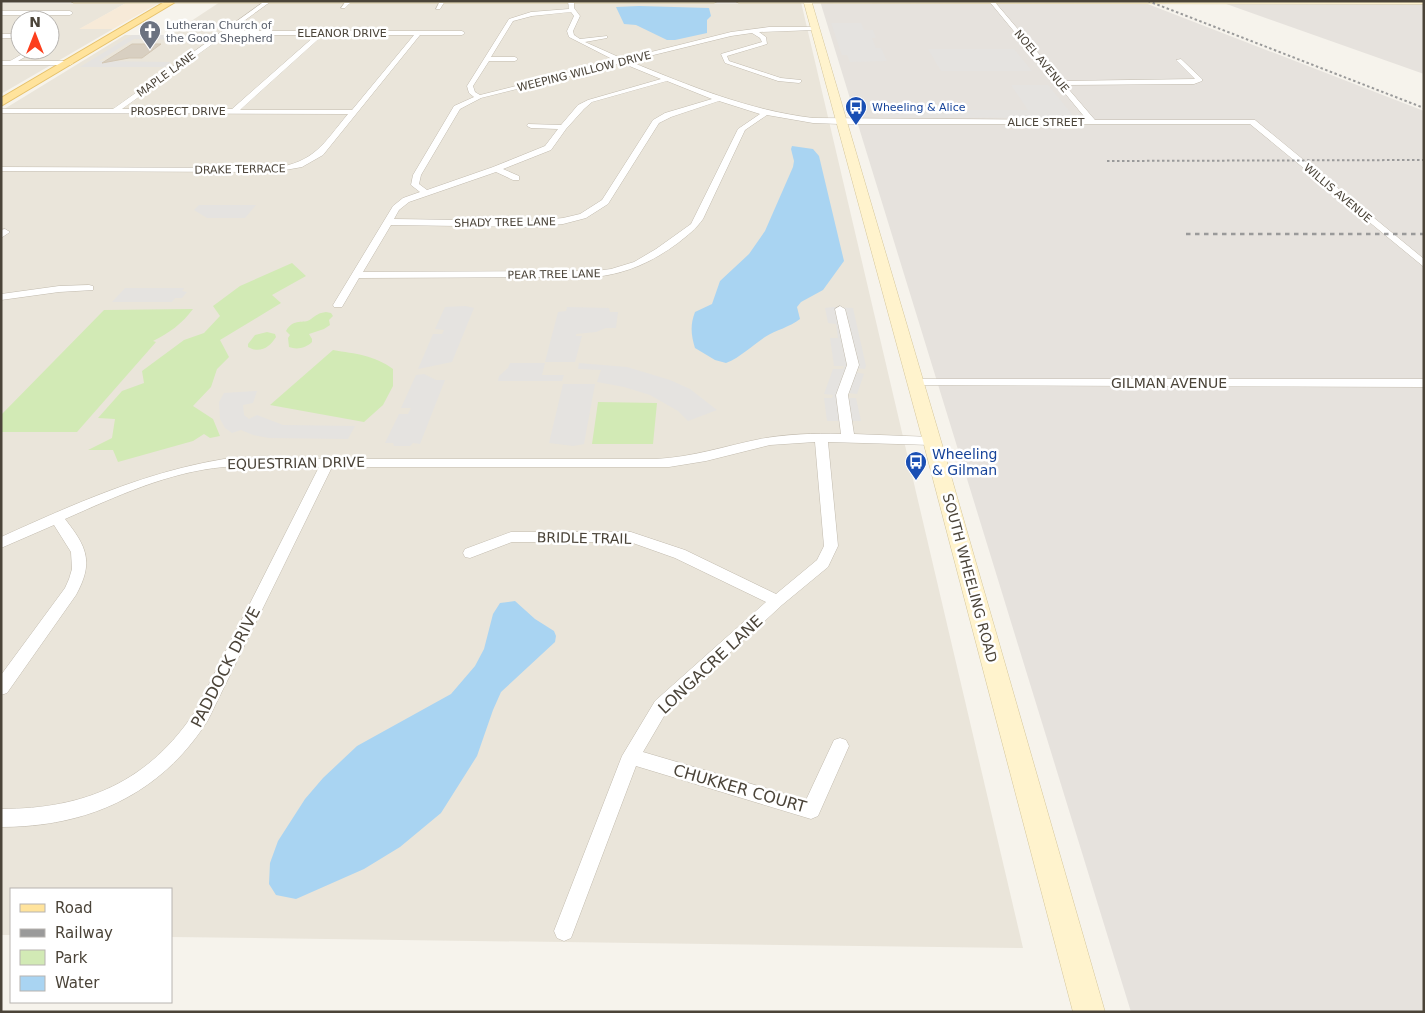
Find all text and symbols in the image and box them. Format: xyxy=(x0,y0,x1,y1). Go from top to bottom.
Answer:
north arrow xyxy=(10,10,60,60)
text: N xyxy=(29,14,41,30)
church icon: Lutheran Church of the Good Shepherd xyxy=(138,19,162,50)
place label: Lutheran Church of the Good Shepherd xyxy=(166,19,273,45)
street label: ELEANOR DRIVE xyxy=(297,27,387,40)
street label: NOEL AVENUE xyxy=(1012,27,1072,95)
street label: MAPLE LANE xyxy=(134,49,198,100)
street label: WEEPING WILLOW DRIVE xyxy=(516,49,653,94)
bus stop icon: Wheeling & Alice xyxy=(844,95,868,126)
place label: Wheeling & Alice xyxy=(872,101,966,114)
street label: PROSPECT DRIVE xyxy=(130,105,226,118)
street label: ALICE STREET xyxy=(1008,116,1085,129)
street label: WILLIS AVENUE xyxy=(1301,161,1374,226)
street label: DRAKE TERRACE xyxy=(194,162,286,177)
street label: SHADY TREE LANE xyxy=(454,215,556,230)
street label: PEAR TREE LANE xyxy=(507,267,601,282)
street label: GILMAN AVENUE xyxy=(1111,375,1227,391)
place label: Wheeling & Gilman xyxy=(932,446,997,478)
bus stop icon: Wheeling & Gilman xyxy=(904,450,928,481)
street label: EQUESTRIAN DRIVE xyxy=(227,454,365,472)
street label: SOUTH WHEELING ROAD xyxy=(940,492,1000,664)
street label: BRIDLE TRAIL xyxy=(537,529,632,547)
street label: PADDOCK DRIVE xyxy=(187,604,264,731)
street label: LONGACRE LANE xyxy=(654,611,766,718)
street label: CHUKKER COURT xyxy=(671,760,809,817)
legend xyxy=(10,888,172,1003)
text: Road xyxy=(55,899,93,917)
text: Railway xyxy=(55,924,113,942)
text: Park xyxy=(55,949,88,967)
text: Water xyxy=(55,974,100,992)

